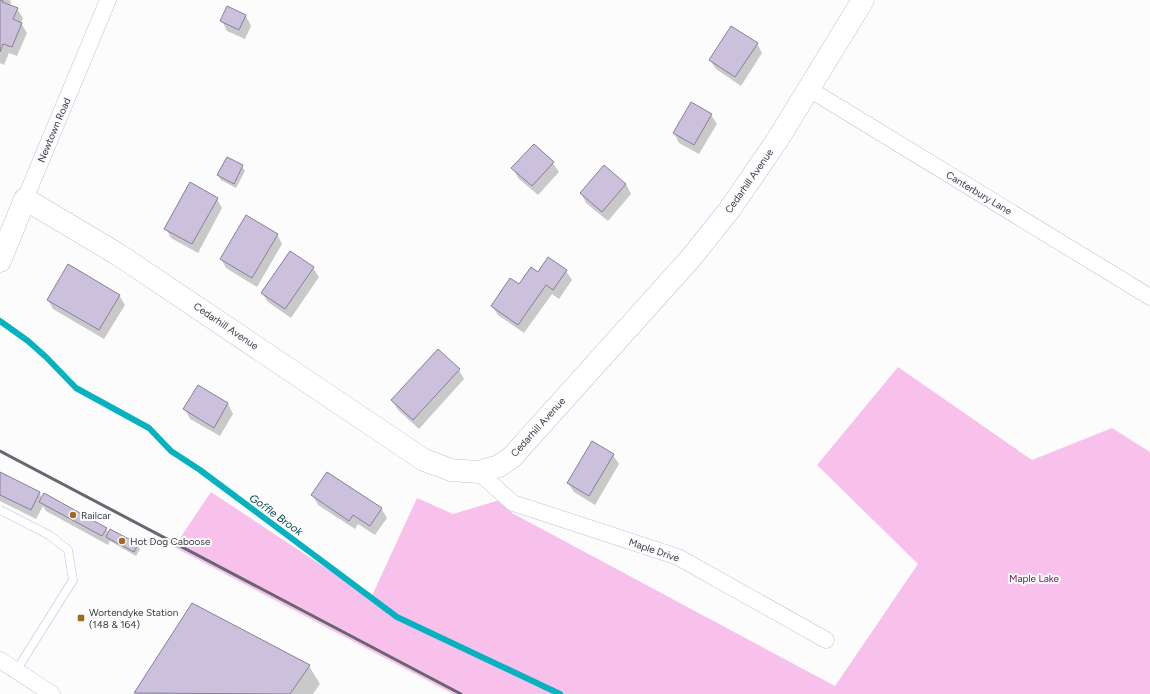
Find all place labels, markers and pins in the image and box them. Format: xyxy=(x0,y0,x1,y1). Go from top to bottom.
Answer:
place label: Railcar xyxy=(81,509,111,522)
marker: Railcar xyxy=(68,510,78,520)
place label: Hot Dog Caboose xyxy=(130,535,211,548)
marker: Hot Dog Caboose xyxy=(117,536,127,546)
place label: Wortendyke Station (148 & 164) xyxy=(89,606,179,631)
marker: Wortendyke Station (148 & 164) xyxy=(76,613,86,623)

